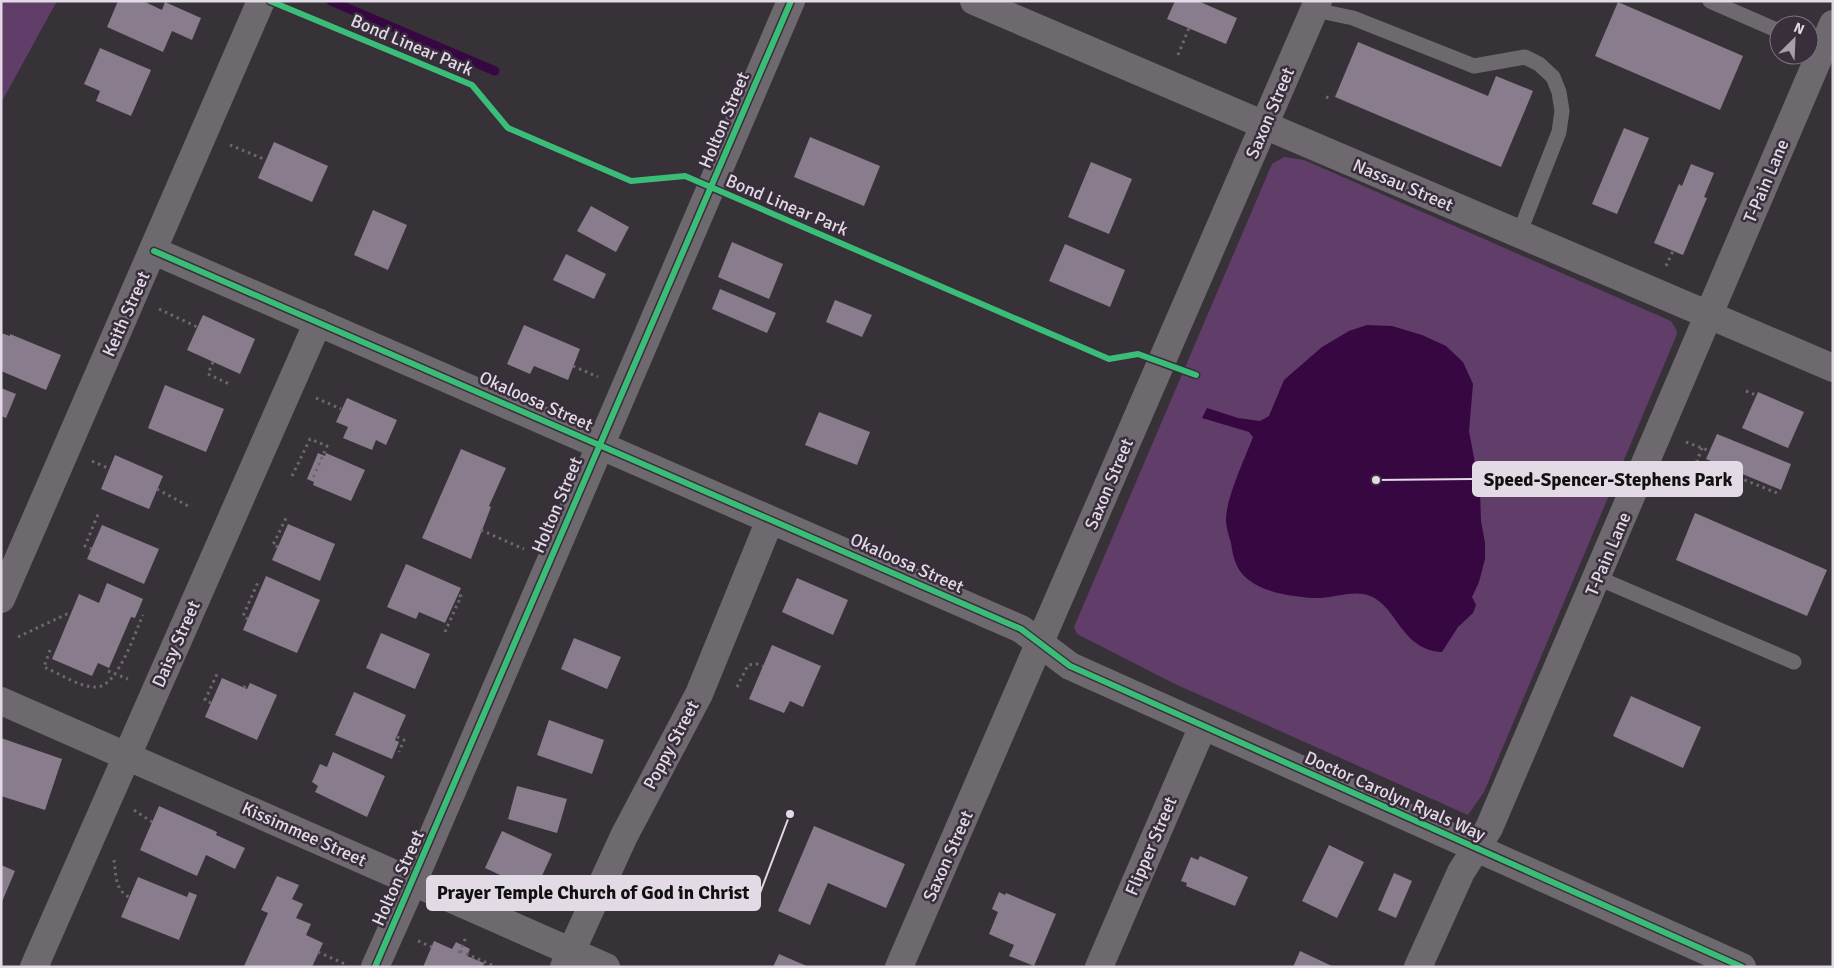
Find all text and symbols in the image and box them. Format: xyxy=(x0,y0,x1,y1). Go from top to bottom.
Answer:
street label: Bond Linear Park xyxy=(348,9,476,81)
north arrow xyxy=(1769,15,1819,65)
text: N xyxy=(1791,19,1807,38)
street label: Saxon Street xyxy=(1241,64,1299,162)
street label: Holton Street xyxy=(694,68,754,172)
street label: T-Pain Lane xyxy=(1738,136,1794,226)
street label: Nassau Street xyxy=(1349,154,1457,216)
street label: Bond Linear Park xyxy=(723,169,851,241)
street label: Keith Street xyxy=(97,268,155,360)
street label: Okaloosa Street xyxy=(476,366,596,436)
street label: Saxon Street xyxy=(1080,435,1138,533)
street label: Holton Street xyxy=(527,453,587,557)
callout: Speed-Spencer-Stephens Park xyxy=(1473,462,1742,496)
text: Speed-Spencer-Stephens Park xyxy=(1484,468,1732,492)
street label: T-Pain Lane xyxy=(1580,509,1636,599)
street label: Okaloosa Street xyxy=(847,528,967,598)
street label: Daisy Street xyxy=(147,597,205,691)
street label: Poppy Street xyxy=(638,697,704,793)
street label: Doctor Carolyn Ryals Way xyxy=(1301,746,1489,846)
street label: Flipper Street xyxy=(1120,793,1182,899)
street label: Kissimmee Street xyxy=(238,797,370,871)
street label: Saxon Street xyxy=(918,807,978,905)
street label: Holton Street xyxy=(367,827,429,929)
callout: Prayer Temple Church of God in Christ xyxy=(427,876,760,910)
text: Prayer Temple Church of God in Christ xyxy=(437,881,749,905)

